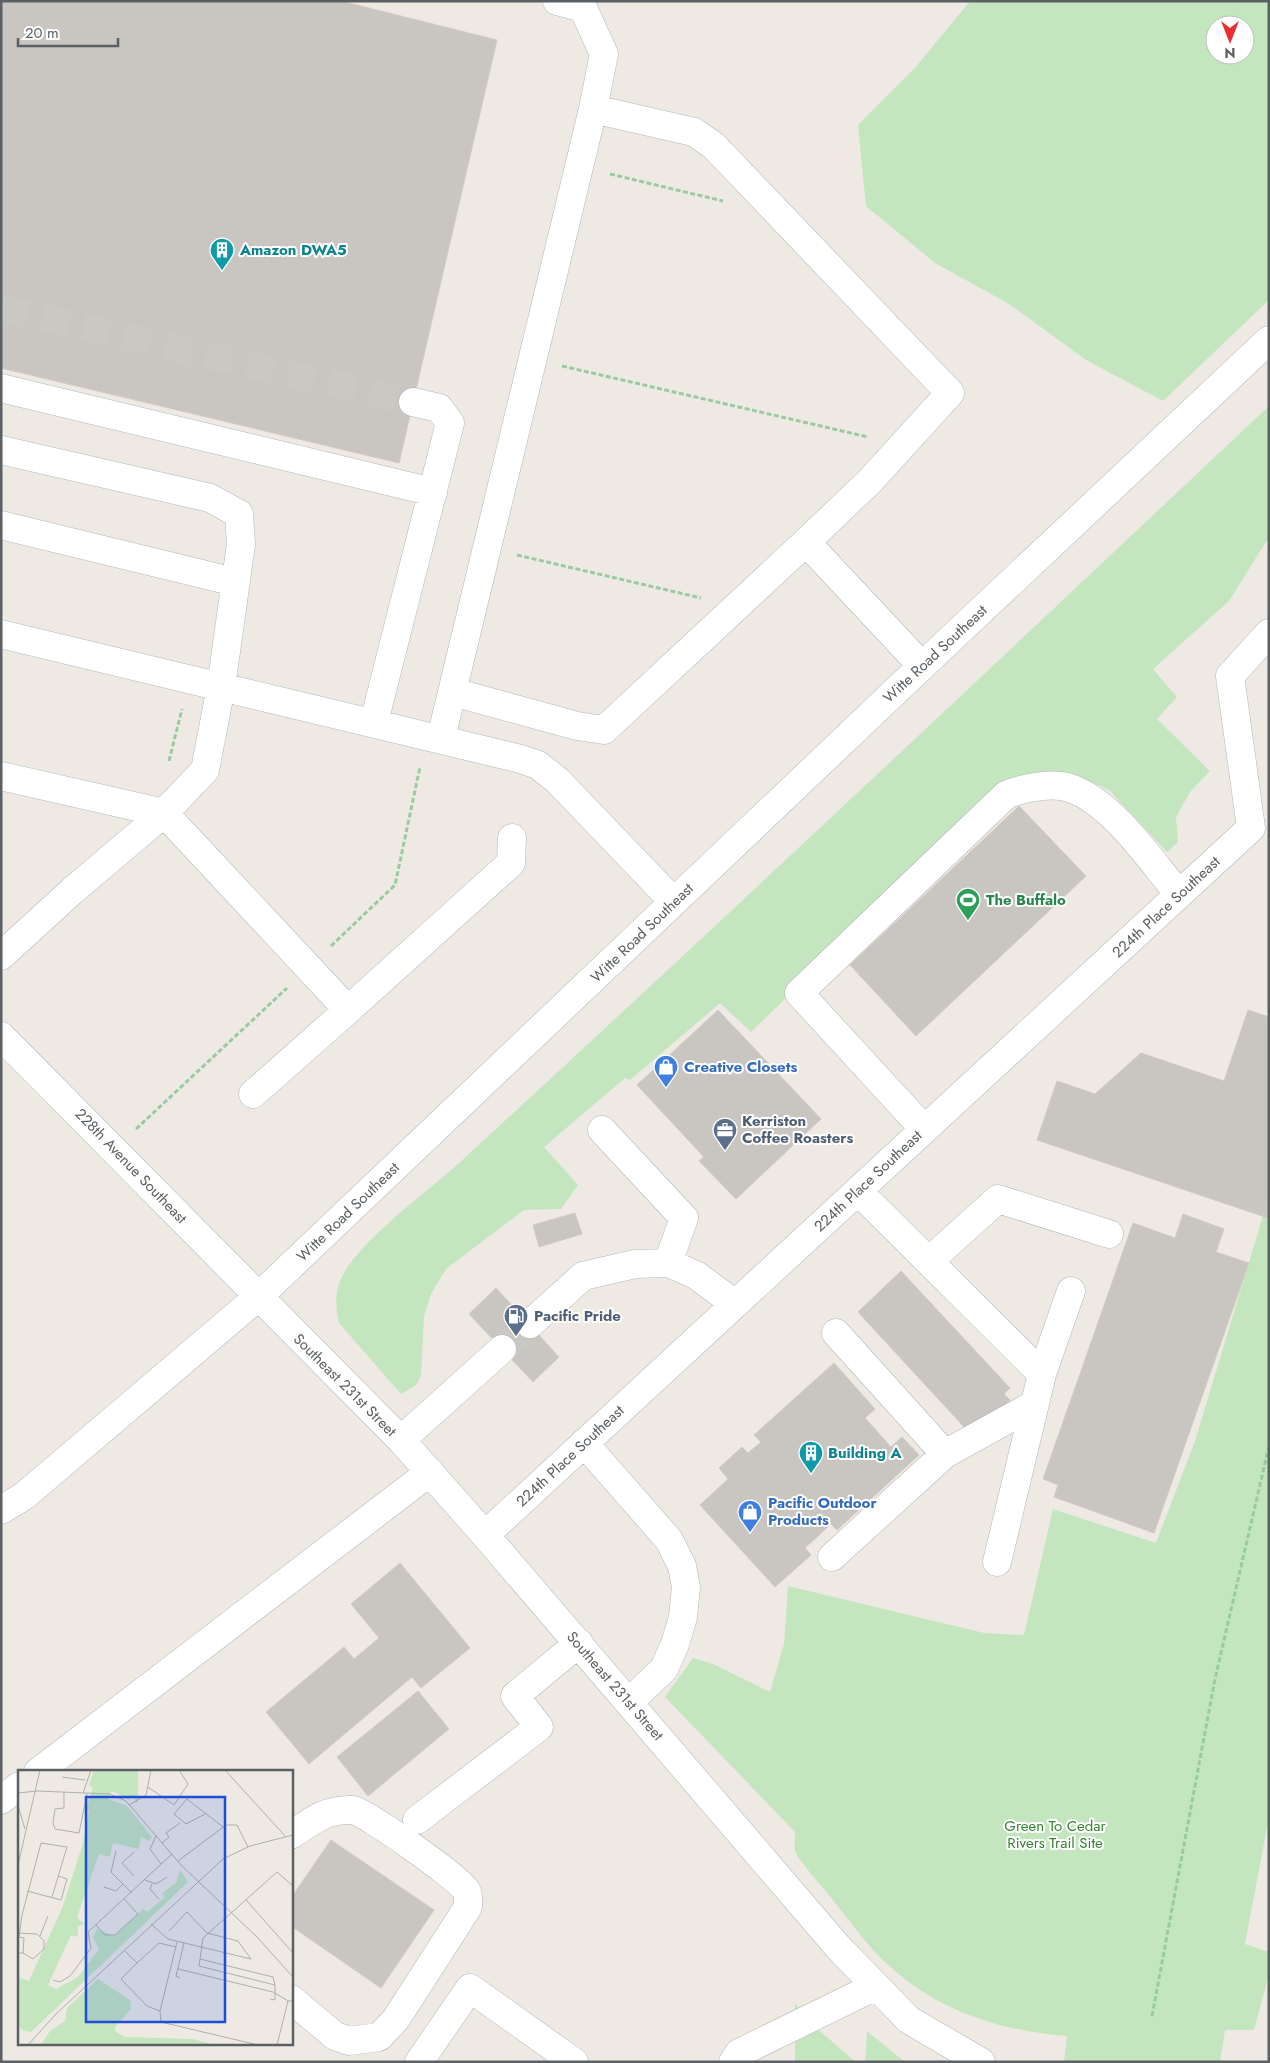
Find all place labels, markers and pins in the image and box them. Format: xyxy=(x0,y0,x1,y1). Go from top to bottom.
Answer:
building icon: Amazon DWA5 xyxy=(209,237,235,271)
place label: Amazon DWA5 xyxy=(239,239,347,261)
sports icon: The Buffalo xyxy=(955,887,981,921)
place label: The Buffalo xyxy=(986,889,1066,911)
shop icon: Creative Closets xyxy=(653,1054,679,1088)
place label: Creative Closets xyxy=(684,1056,797,1078)
place label: Kerriston Coffee Roasters xyxy=(742,1110,853,1149)
office icon: Kerriston Coffee Roasters xyxy=(712,1117,738,1151)
fuel station icon: Pacific Pride xyxy=(503,1303,529,1337)
place label: Pacific Pride xyxy=(534,1305,621,1327)
building icon: Building A xyxy=(798,1440,824,1474)
place label: Building A xyxy=(828,1442,902,1464)
place label: Pacific Outdoor Products xyxy=(768,1492,877,1531)
shop icon: Pacific Outdoor Products xyxy=(737,1499,763,1533)

